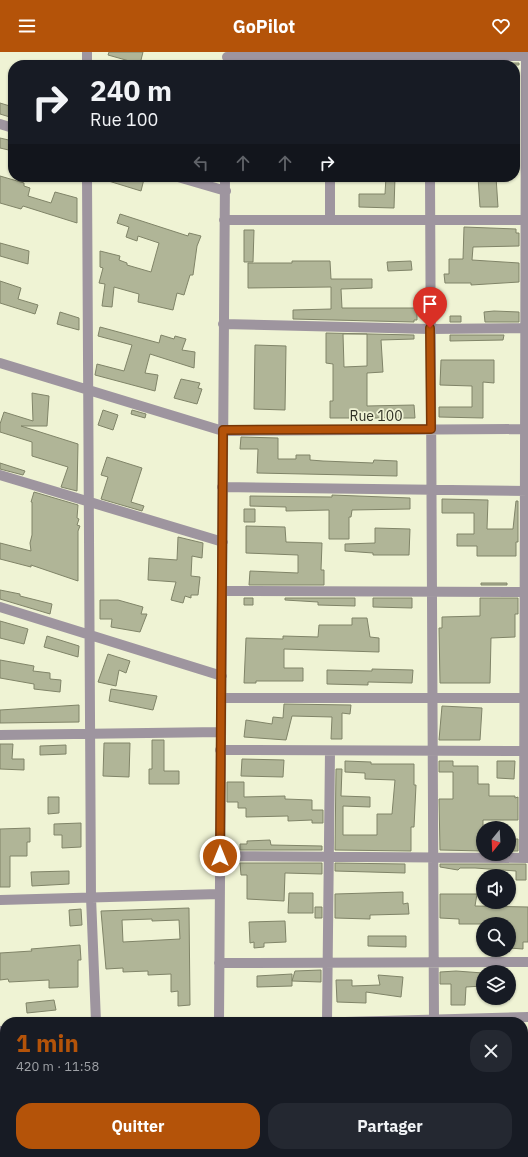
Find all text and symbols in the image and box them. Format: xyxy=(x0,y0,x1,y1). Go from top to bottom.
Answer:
icon: menu xyxy=(16,15,38,37)
text: GoPilot xyxy=(233,15,295,38)
icon: heart xyxy=(490,15,512,37)
text: 240 m xyxy=(90,72,172,109)
icon: right xyxy=(24,76,76,128)
text: Rue 100 xyxy=(90,108,158,131)
icon: left xyxy=(190,152,212,174)
icon: ahead xyxy=(232,152,254,174)
icon: ahead xyxy=(274,152,296,174)
icon: right xyxy=(316,152,338,174)
pin xyxy=(413,287,447,328)
icon: arrive xyxy=(419,293,441,315)
street label: Rue 100 xyxy=(349,407,403,425)
north arrow xyxy=(476,821,516,861)
map controls xyxy=(476,821,516,1005)
position arrow xyxy=(199,835,241,877)
button: sound xyxy=(476,869,516,909)
button: search xyxy=(476,917,516,957)
button: layers xyxy=(476,965,516,1005)
text: 1 min xyxy=(16,1027,79,1059)
button: close xyxy=(470,1030,512,1072)
text: 420 m · 11:58 xyxy=(16,1058,99,1075)
button: Quitter xyxy=(16,1103,260,1149)
button: Partager xyxy=(268,1103,512,1149)

